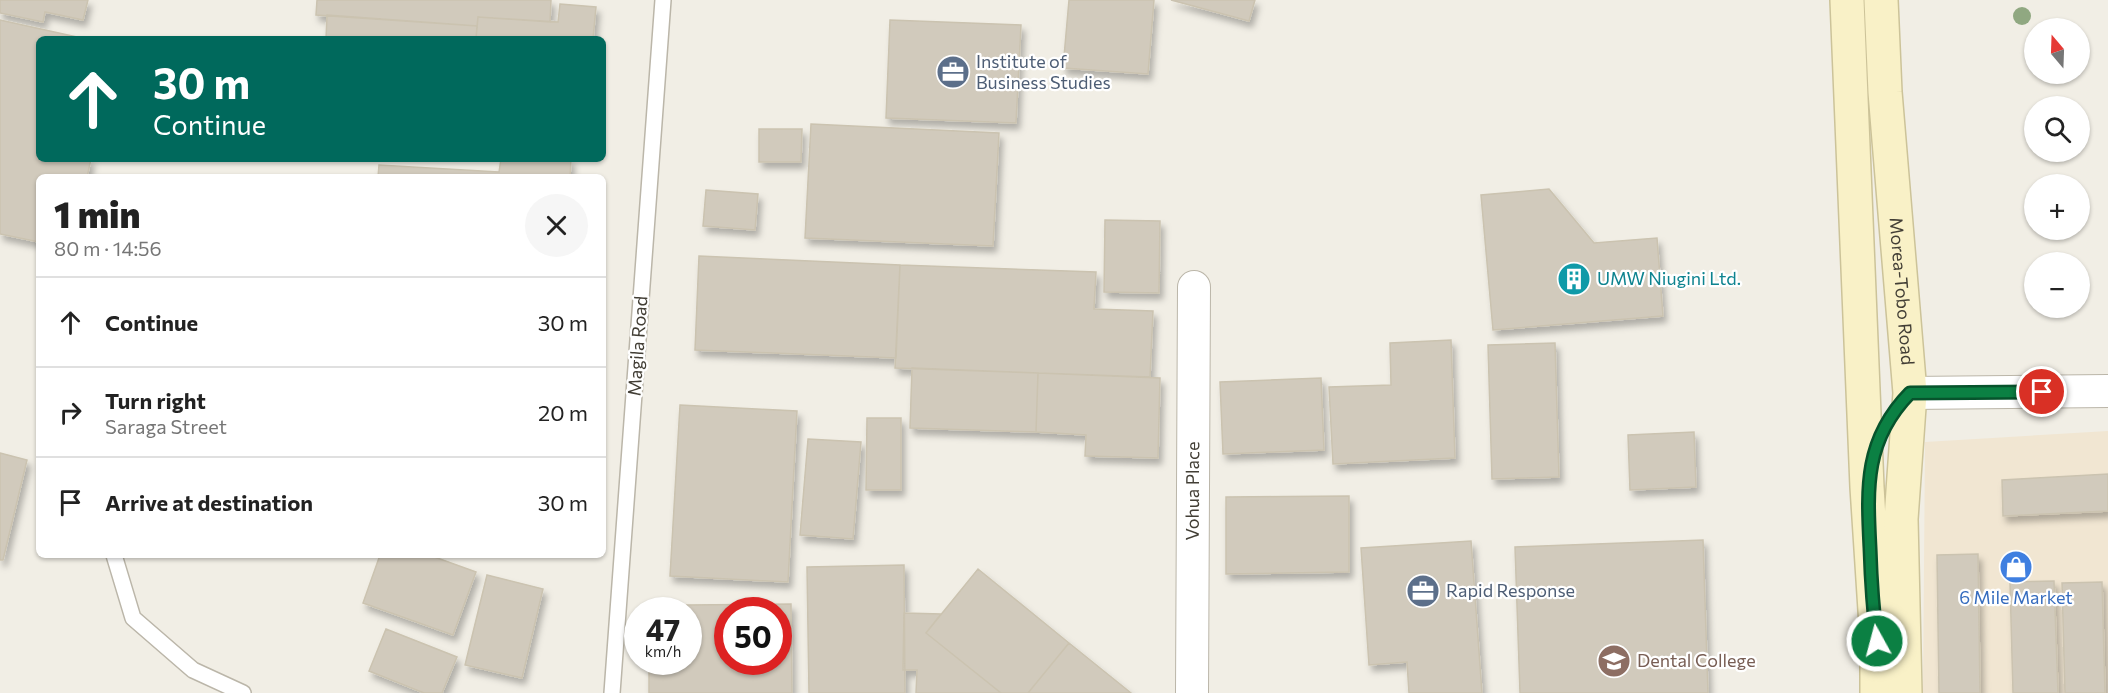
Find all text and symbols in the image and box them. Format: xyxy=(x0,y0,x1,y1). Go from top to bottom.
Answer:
north arrow xyxy=(2024,18,2090,84)
map controls xyxy=(2024,18,2090,318)
place label: Institute of Business Studies xyxy=(976,50,1111,93)
office icon: Institute of Business Studies xyxy=(935,54,971,90)
text: 30 m xyxy=(153,56,250,108)
icon: ahead xyxy=(54,60,132,138)
button: search xyxy=(2024,96,2090,162)
text: Continue xyxy=(153,108,266,141)
button: + xyxy=(2024,174,2090,240)
text: 1 min xyxy=(54,191,140,235)
button: close xyxy=(525,194,588,257)
street label: Morea-Tobo Road xyxy=(1885,216,1920,366)
text: 80 m · 14:56 xyxy=(54,236,162,260)
button: − xyxy=(2024,252,2090,318)
building icon: UMW Niugini Ltd. xyxy=(1556,261,1592,297)
place label: UMW Niugini Ltd. xyxy=(1597,267,1741,289)
street label: Magila Road xyxy=(623,295,651,397)
icon: ahead xyxy=(54,306,87,339)
text: Continue xyxy=(105,309,198,336)
text: 30 m xyxy=(538,309,588,336)
pin xyxy=(2016,366,2067,417)
icon: arrive xyxy=(2025,375,2058,408)
text: Turn right xyxy=(105,387,206,414)
icon: right xyxy=(54,396,87,429)
text: 20 m xyxy=(538,399,588,426)
text: Saraga Street xyxy=(105,414,227,438)
street label: Vohua Place xyxy=(1181,442,1203,540)
icon: arrive xyxy=(54,486,87,519)
text: Arrive at destination xyxy=(105,489,313,516)
text: 30 m xyxy=(538,489,588,516)
shop icon: 6 Mile Market xyxy=(1998,549,2034,585)
office icon: Rapid Response xyxy=(1405,573,1441,609)
place label: Rapid Response xyxy=(1446,579,1575,601)
place label: 6 Mile Market xyxy=(1959,586,2073,608)
speed limit sign: 50 xyxy=(714,597,792,675)
position arrow xyxy=(1845,609,1909,673)
text: 47 xyxy=(646,610,680,647)
text: km/h xyxy=(645,642,681,660)
school or university icon: Dental College xyxy=(1596,643,1632,679)
place label: Dental College xyxy=(1637,649,1756,671)

